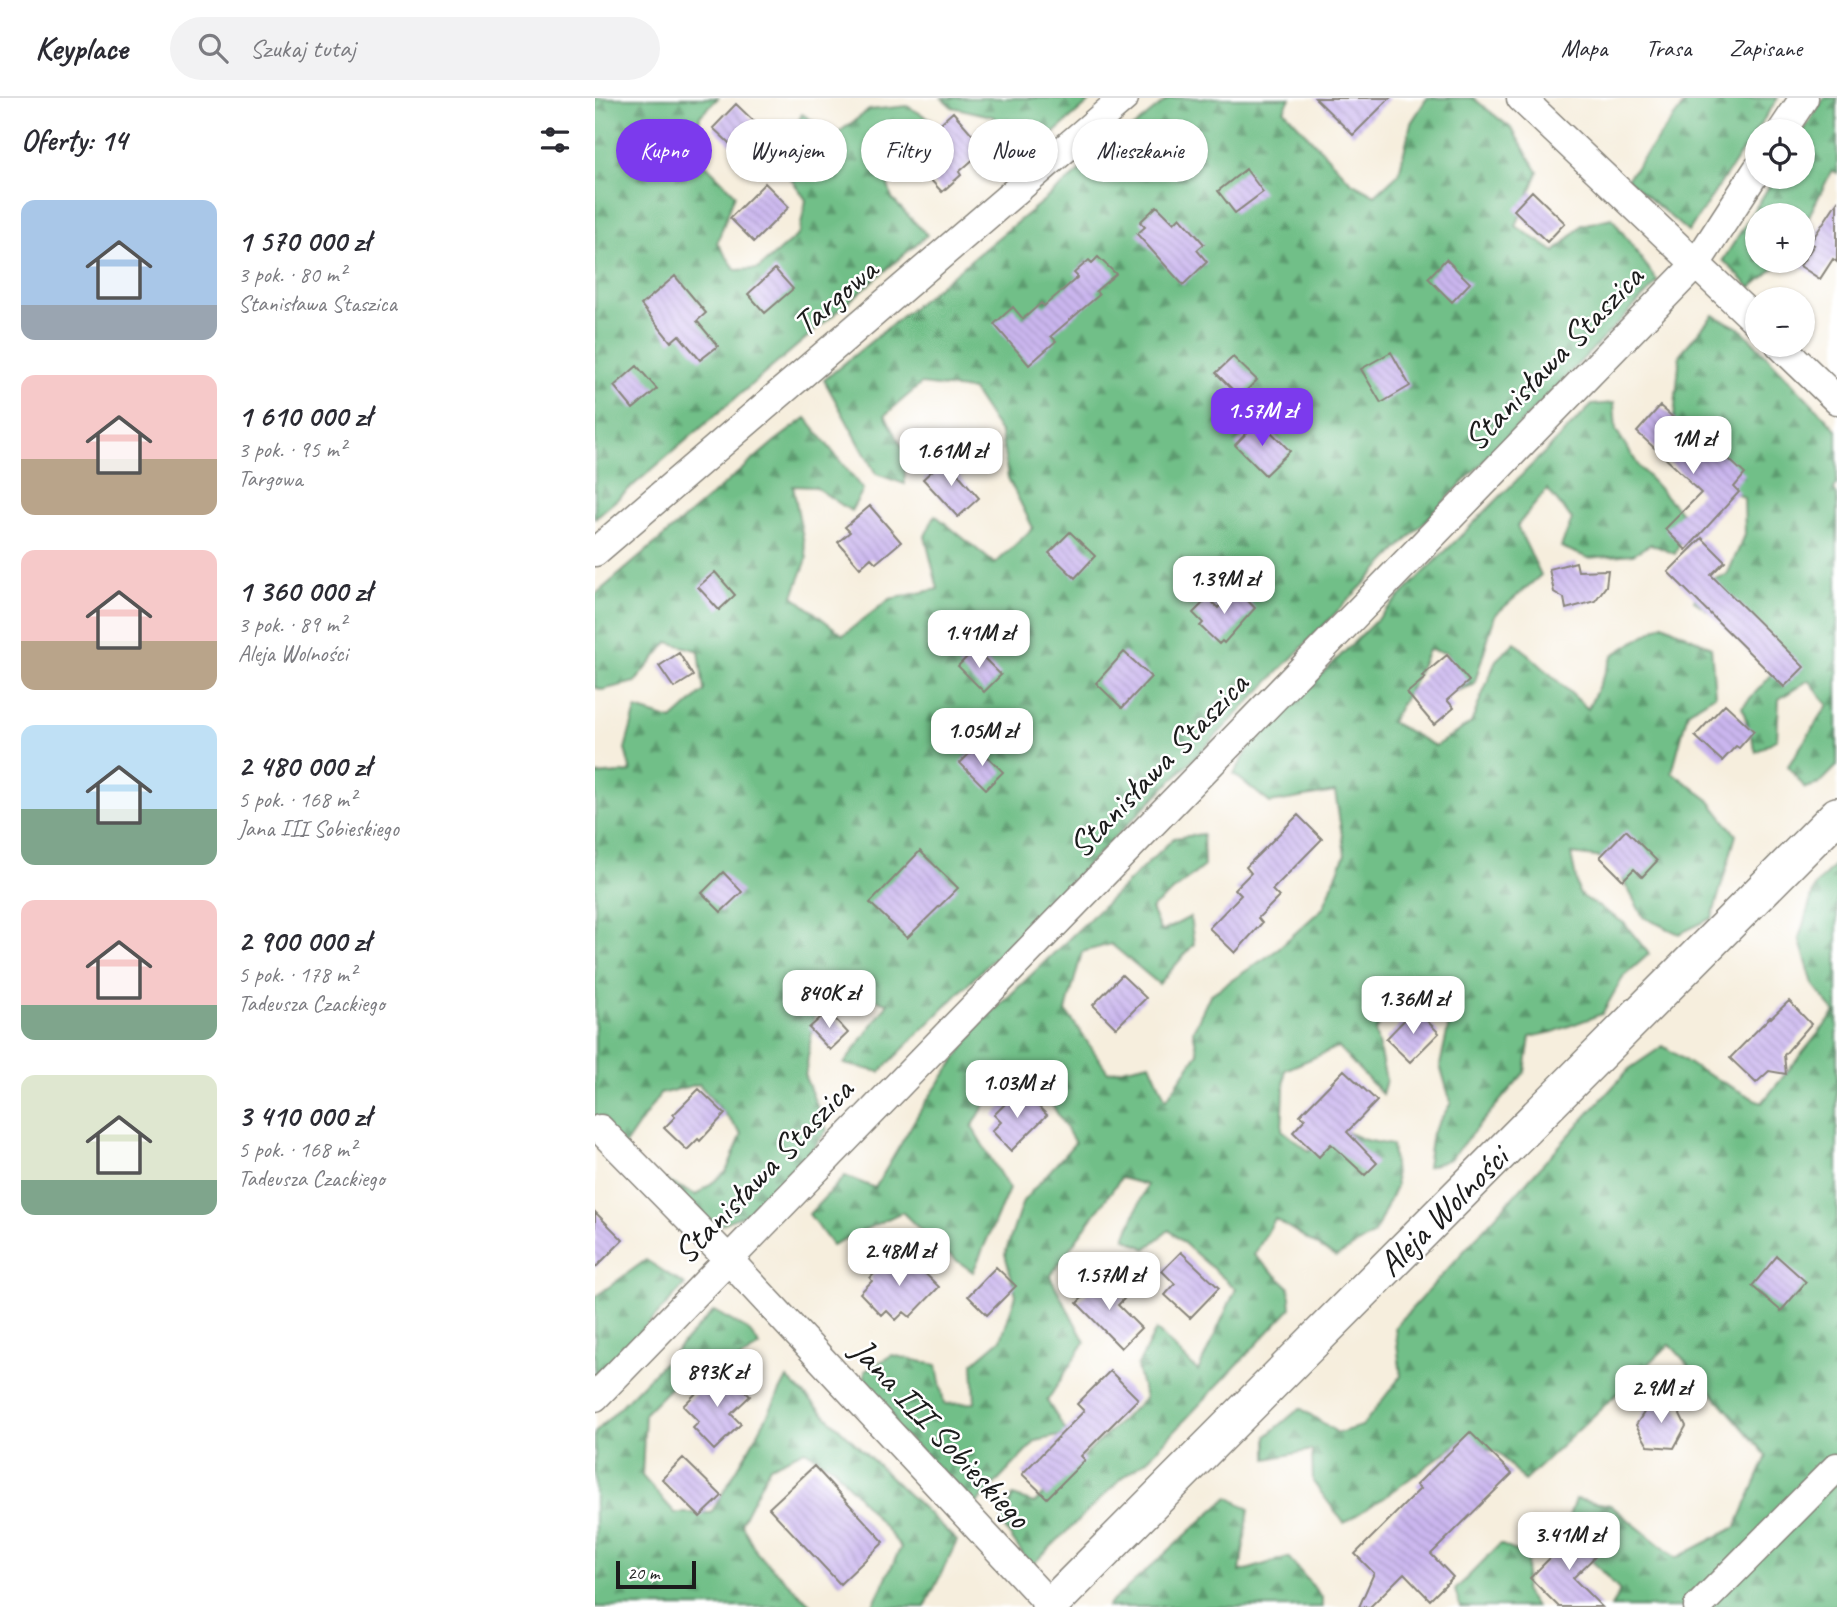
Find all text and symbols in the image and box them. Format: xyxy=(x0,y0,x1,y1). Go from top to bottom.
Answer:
search box xyxy=(170,17,660,80)
text: Keyplace xyxy=(35,27,128,69)
icon: search xyxy=(194,29,232,67)
text: Szukaj tutaj xyxy=(250,32,356,65)
text: Mapa xyxy=(1561,33,1607,63)
text: Trasa xyxy=(1645,33,1691,63)
text: Zapisane xyxy=(1729,33,1802,63)
chip: Kupno xyxy=(616,119,712,182)
chip: Wynajem xyxy=(726,119,847,182)
chip: Filtry xyxy=(861,119,954,182)
chip: Nowe xyxy=(968,119,1058,182)
chip: Mieszkanie xyxy=(1072,119,1208,182)
map controls xyxy=(1745,119,1815,357)
button: locate xyxy=(1745,119,1815,189)
text: Oferty: 14 xyxy=(21,121,127,159)
icon: filters xyxy=(536,121,574,159)
button: + xyxy=(1745,203,1815,273)
text: 1 570 000 zł xyxy=(238,222,370,260)
icon: home xyxy=(77,228,161,312)
street label: Targowa xyxy=(783,246,889,346)
street label: Stanisława Staszica xyxy=(1453,254,1654,460)
text: 3 pok. · 80 m² xyxy=(238,260,346,289)
button: − xyxy=(1745,287,1815,357)
text: Stanisława Staszica xyxy=(238,289,397,318)
pin: 1.57M zł xyxy=(1190,388,1334,448)
text: 1.57M zł xyxy=(1227,396,1297,425)
text: 1 610 000 zł xyxy=(238,397,371,435)
icon: home xyxy=(77,403,161,487)
pin: 1M zł xyxy=(1644,416,1742,476)
text: 1M zł xyxy=(1670,424,1716,453)
pin: 1.61M zł xyxy=(879,428,1023,488)
text: 3 pok. · 95 m² xyxy=(238,435,346,464)
text: 1.61M zł xyxy=(916,436,986,465)
text: Targowa xyxy=(238,464,302,493)
pin: 1.39M zł xyxy=(1152,556,1296,616)
text: 1.39M zł xyxy=(1189,564,1259,593)
text: 1 360 000 zł xyxy=(238,572,371,610)
icon: home xyxy=(77,578,161,662)
text: 3 pok. · 89 m² xyxy=(238,610,346,639)
pin: 1.41M zł xyxy=(907,610,1051,670)
text: 1.41M zł xyxy=(944,618,1014,647)
text: Aleja Wolności xyxy=(238,639,348,668)
street label: Stanisława Staszica xyxy=(1058,661,1259,867)
pin: 1.05M zł xyxy=(910,708,1054,768)
text: 1.05M zł xyxy=(947,716,1017,745)
text: 2 480 000 zł xyxy=(238,747,370,785)
icon: home xyxy=(77,753,161,837)
text: 5 pok. · 168 m² xyxy=(238,785,356,814)
text: Jana III Sobieskiego xyxy=(238,814,399,843)
text: 2 900 000 zł xyxy=(238,922,370,960)
icon: home xyxy=(77,928,161,1012)
text: 5 pok. · 178 m² xyxy=(238,960,356,989)
pin: 840K zł xyxy=(764,970,894,1030)
pin: 1.36M zł xyxy=(1341,976,1485,1036)
text: 840K zł xyxy=(799,978,859,1007)
text: 1.36M zł xyxy=(1378,984,1448,1013)
text: Tadeusza Czackiego xyxy=(238,989,385,1018)
pin: 1.03M zł xyxy=(945,1060,1089,1120)
street label: Stanisława Staszica xyxy=(663,1067,864,1273)
text: 1.03M zł xyxy=(982,1068,1052,1097)
text: 3 410 000 zł xyxy=(238,1097,370,1135)
icon: home xyxy=(77,1103,161,1187)
street label: Aleja Wolności xyxy=(1368,1133,1521,1286)
text: 5 pok. · 168 m² xyxy=(238,1135,356,1164)
text: Tadeusza Czackiego xyxy=(238,1164,385,1193)
pin: 2.48M zł xyxy=(827,1228,971,1288)
text: 2.48M zł xyxy=(864,1236,934,1265)
pin: 1.57M zł xyxy=(1037,1252,1181,1312)
text: 1.57M zł xyxy=(1074,1260,1144,1289)
street label: Jana III Sobieskiego xyxy=(840,1327,1042,1539)
pin: 893K zł xyxy=(652,1350,782,1409)
text: 893K zł xyxy=(687,1357,747,1386)
pin: 2.9M zł xyxy=(1596,1366,1726,1425)
text: 2.9M zł xyxy=(1631,1373,1691,1402)
pin: 3.41M zł xyxy=(1497,1512,1641,1572)
text: 3.41M zł xyxy=(1534,1520,1604,1549)
scale bar xyxy=(616,1558,697,1590)
text: 20 m xyxy=(627,1561,659,1585)

